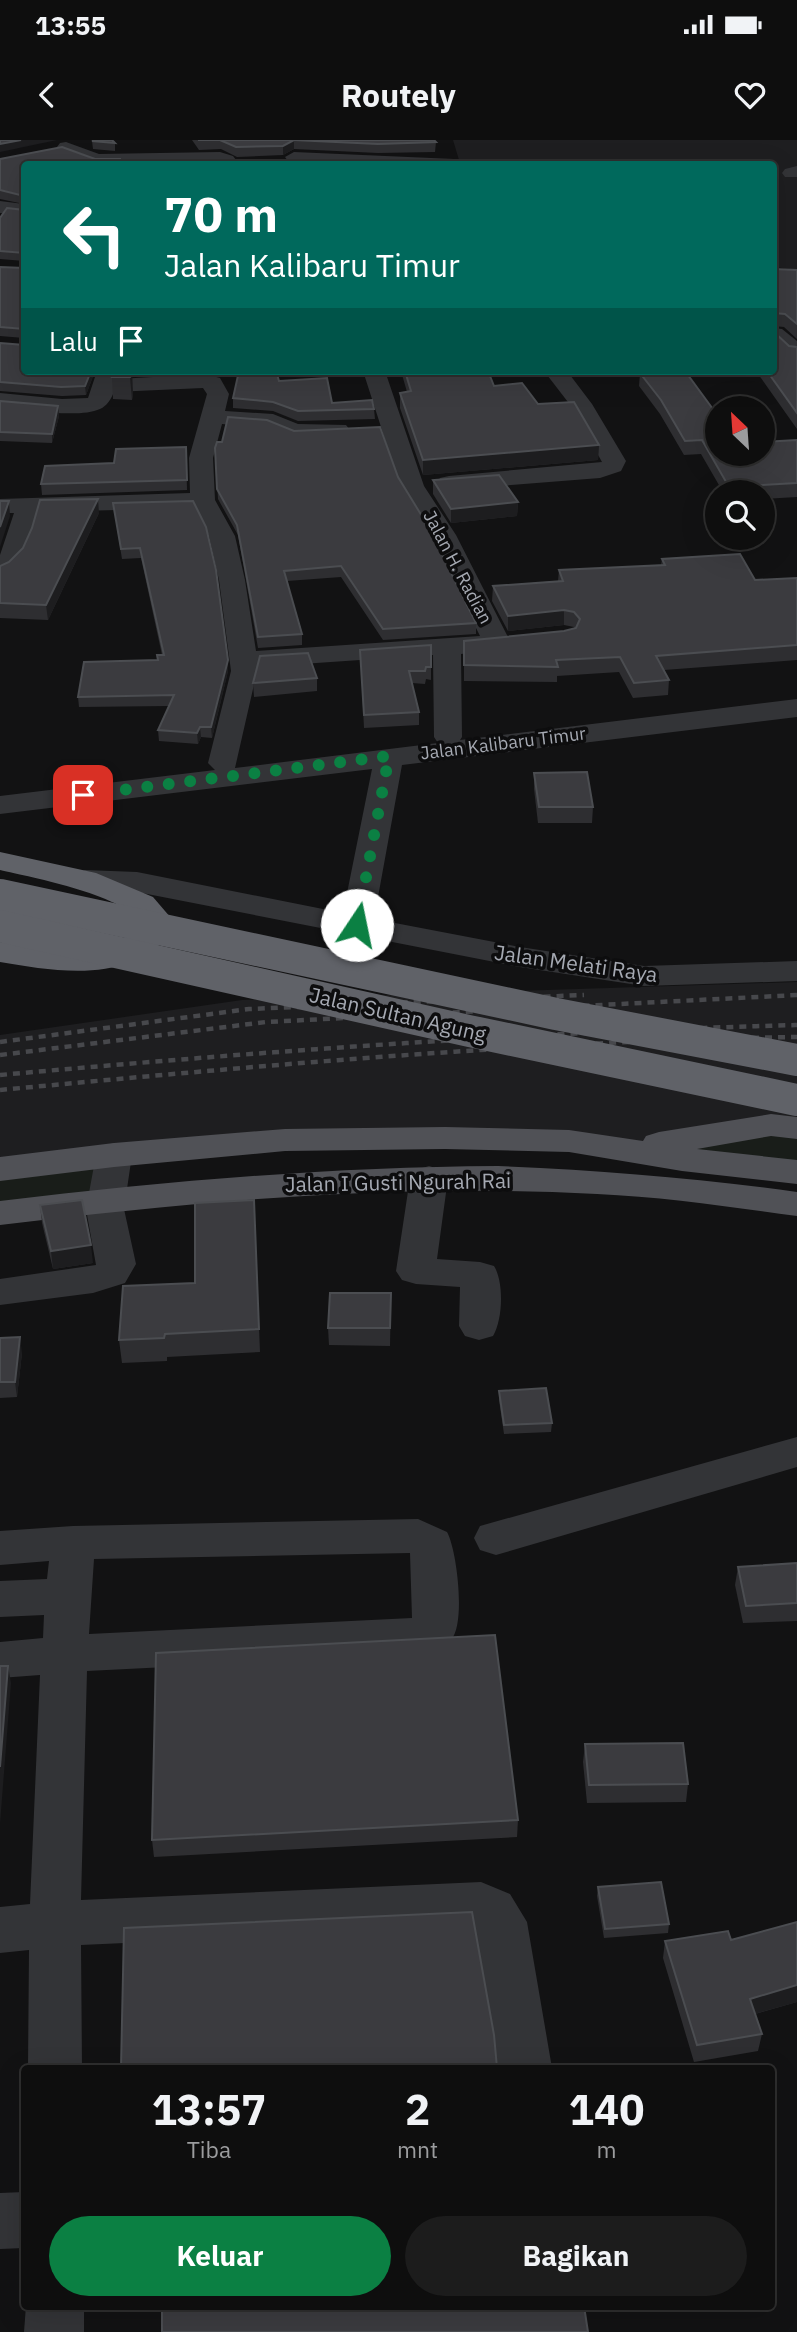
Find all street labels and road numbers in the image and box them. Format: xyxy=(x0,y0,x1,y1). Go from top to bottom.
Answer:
street label: Jalan H. Radian xyxy=(418,506,498,628)
street label: Jalan Kalibaru Timur xyxy=(419,721,587,765)
street label: Jalan Melati Raya xyxy=(493,938,659,988)
street label: Jalan Sultan Agung xyxy=(307,980,489,1048)
street label: Jalan I Gusti Ngurah Rai xyxy=(285,1166,511,1198)

